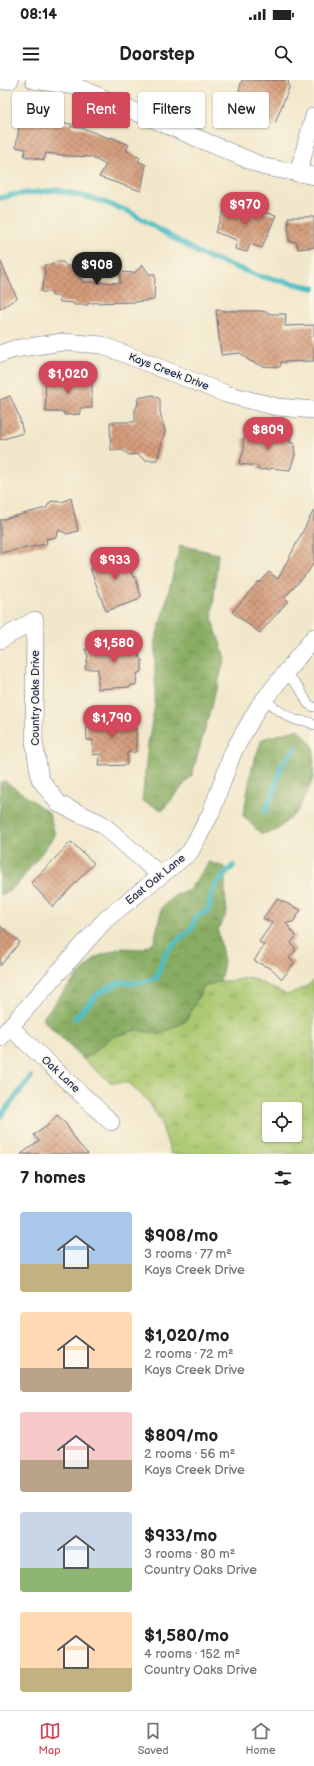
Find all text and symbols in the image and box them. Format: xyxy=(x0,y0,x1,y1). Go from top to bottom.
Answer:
text: 08:14 xyxy=(20,5,57,24)
icon: menu xyxy=(20,43,42,65)
icon: search xyxy=(272,43,294,65)
text: Doorstep xyxy=(119,44,195,65)
chip: Buy xyxy=(12,92,64,128)
chip: Rent xyxy=(72,92,130,128)
chip: Filters xyxy=(138,92,205,128)
chip: New xyxy=(213,92,269,128)
pin: $970 xyxy=(221,192,269,226)
text: $970 xyxy=(229,197,261,213)
pin: $908 xyxy=(73,252,121,286)
text: $908 xyxy=(81,257,113,273)
street label: Kays Creek Drive xyxy=(127,350,211,393)
pin: $1,020 xyxy=(35,361,101,395)
text: $1,020 xyxy=(48,366,88,382)
pin: $809 xyxy=(244,417,292,451)
text: $809 xyxy=(252,422,284,438)
pin: $933 xyxy=(91,547,139,581)
text: $933 xyxy=(99,552,131,568)
pin: $1,580 xyxy=(81,630,147,664)
text: $1,580 xyxy=(94,635,134,651)
street label: Country Oaks Drive xyxy=(29,650,42,746)
pin: $1,790 xyxy=(79,705,145,739)
text: $1,790 xyxy=(92,710,132,726)
street label: East Oak Lane xyxy=(123,851,188,907)
street label: Oak Lane xyxy=(39,1053,83,1096)
map controls xyxy=(262,1102,302,1142)
button: locate xyxy=(262,1102,302,1142)
icon: filters xyxy=(272,1167,294,1189)
text: 7 homes xyxy=(20,1168,86,1188)
text: $908/mo xyxy=(144,1226,218,1246)
icon: home xyxy=(52,1228,100,1276)
text: 3 rooms · 77 m² xyxy=(144,1246,232,1262)
text: Kays Creek Drive xyxy=(144,1262,245,1278)
text: $1,020/mo xyxy=(144,1326,229,1346)
icon: home xyxy=(52,1328,100,1376)
text: 2 rooms · 72 m² xyxy=(144,1346,234,1362)
text: Kays Creek Drive xyxy=(144,1362,245,1378)
text: $809/mo xyxy=(144,1426,218,1446)
icon: home xyxy=(52,1428,100,1476)
text: 2 rooms · 56 m² xyxy=(144,1446,235,1462)
text: Kays Creek Drive xyxy=(144,1462,245,1478)
text: $933/mo xyxy=(144,1526,217,1546)
icon: home xyxy=(52,1528,100,1576)
text: 3 rooms · 80 m² xyxy=(144,1546,235,1562)
text: Country Oaks Drive xyxy=(144,1562,257,1578)
text: $1,580/mo xyxy=(144,1626,229,1646)
icon: home xyxy=(52,1628,100,1676)
text: 4 rooms · 152 m² xyxy=(144,1646,240,1662)
text: Country Oaks Drive xyxy=(144,1662,257,1678)
tab: Map xyxy=(39,1720,61,1757)
tab: Saved xyxy=(138,1720,169,1757)
tab: Home xyxy=(246,1720,275,1757)

